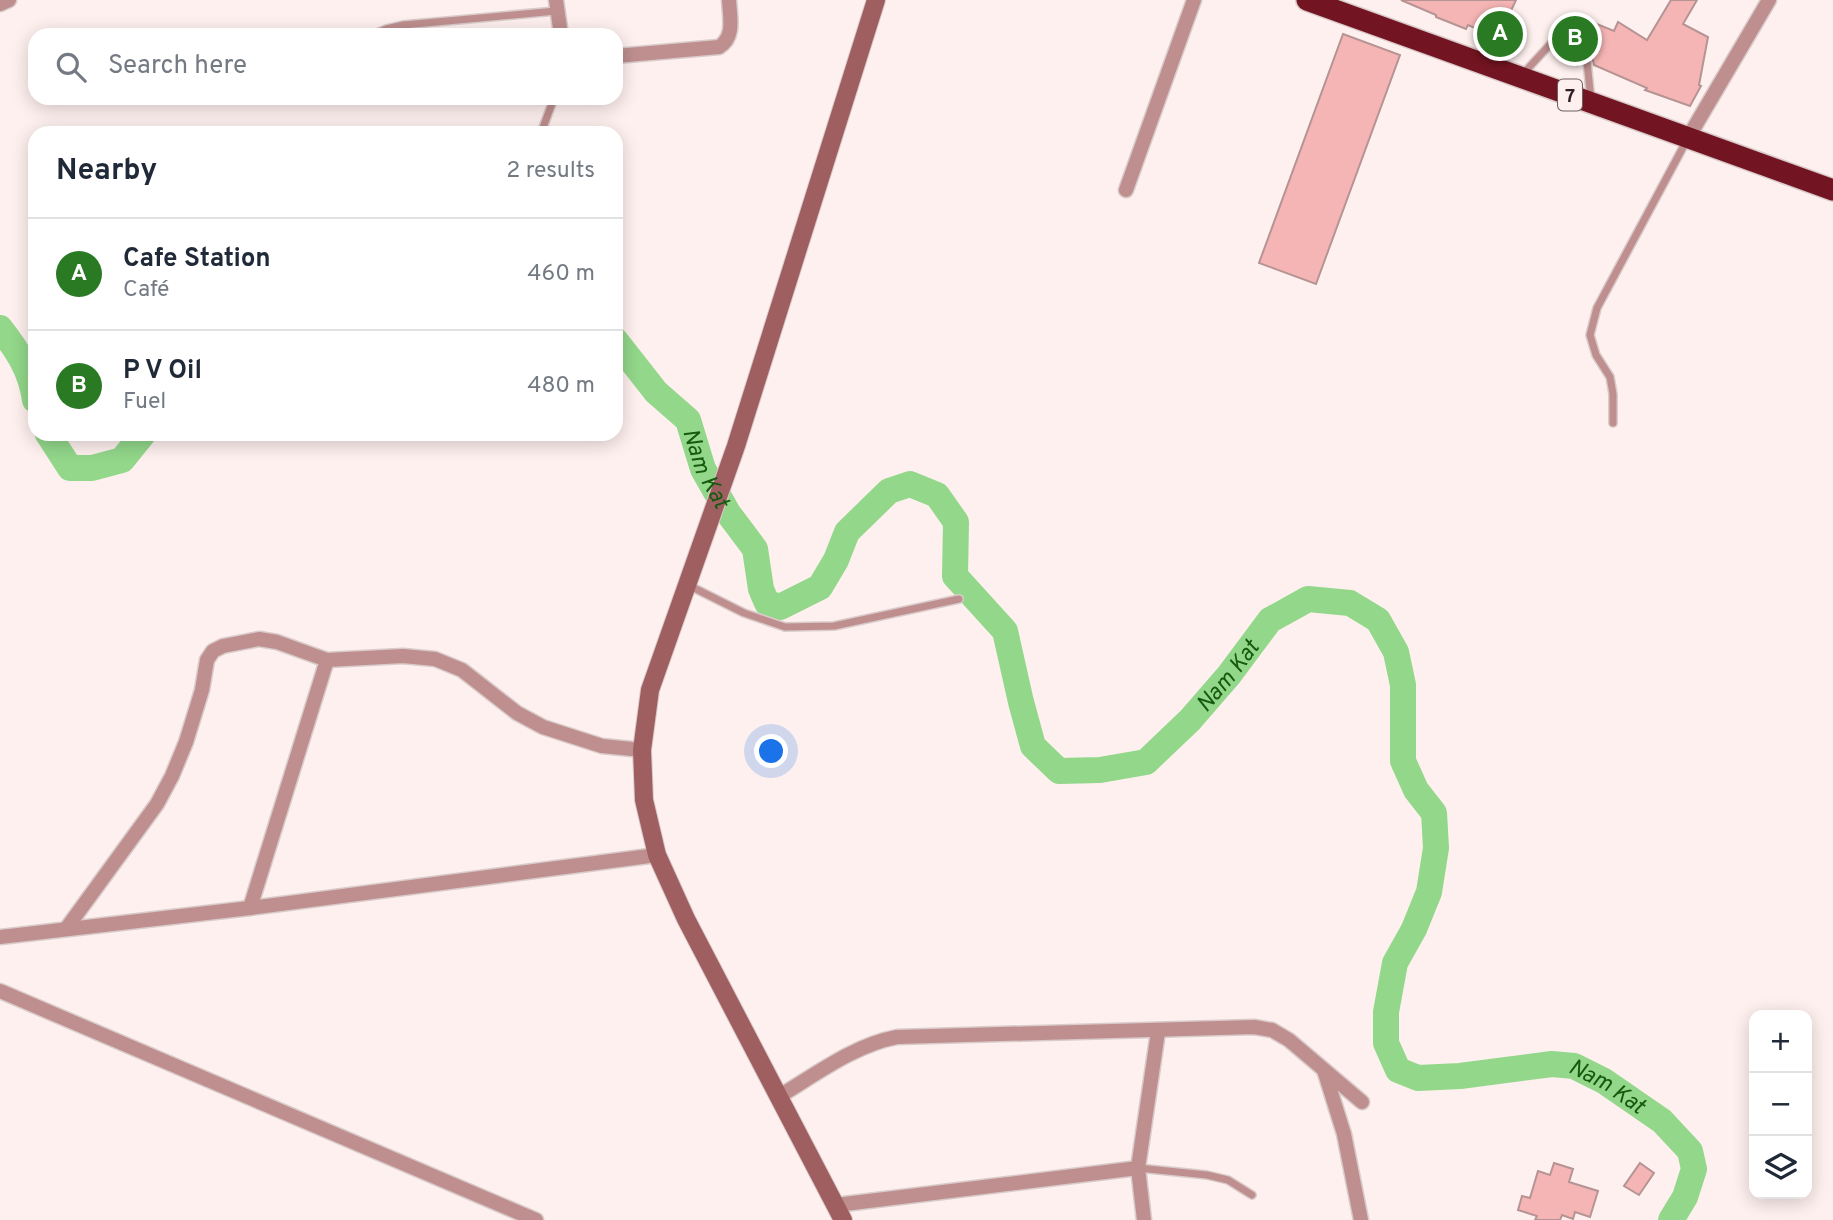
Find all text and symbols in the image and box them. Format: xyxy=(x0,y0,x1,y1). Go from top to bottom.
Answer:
pin: A xyxy=(1477,8,1523,60)
pin: B xyxy=(1552,13,1598,65)
search box xyxy=(28,28,623,105)
icon: search xyxy=(52,48,90,86)
text: Search here xyxy=(108,50,247,83)
road number: 7 xyxy=(1558,80,1582,110)
text: Nearby xyxy=(56,153,157,190)
text: 2 results xyxy=(506,157,595,186)
text: Cafe Station xyxy=(123,243,271,276)
text: A xyxy=(71,260,87,289)
text: 460 m xyxy=(527,260,595,289)
text: Café xyxy=(123,276,169,305)
text: P V Oil xyxy=(123,355,202,388)
text: B xyxy=(71,372,87,401)
text: 480 m xyxy=(527,372,595,401)
text: Fuel xyxy=(123,388,166,417)
water label: Nam Kat xyxy=(674,425,735,516)
water label: Nam Kat xyxy=(1191,634,1268,719)
your location xyxy=(754,734,788,768)
map controls xyxy=(1749,1010,1812,1199)
button: + xyxy=(1749,1010,1812,1073)
water label: Nam Kat xyxy=(1563,1054,1651,1123)
button: − xyxy=(1749,1073,1812,1136)
button: layers xyxy=(1749,1136,1812,1199)

